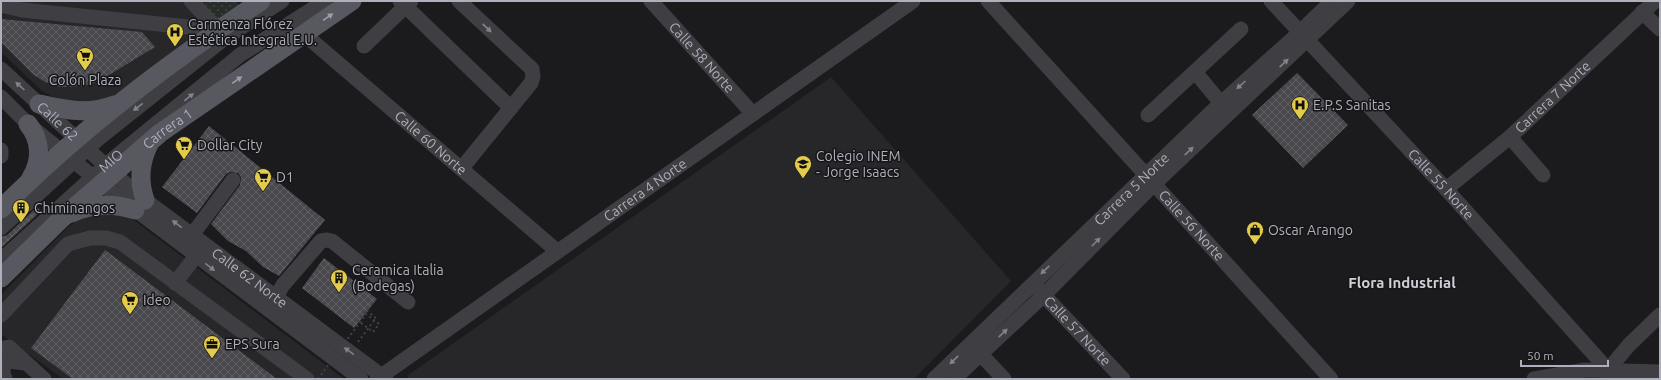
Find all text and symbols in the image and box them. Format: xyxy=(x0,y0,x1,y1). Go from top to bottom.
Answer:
one-way arrow xyxy=(323,13,333,21)
place label: Carmenza Flórez Estética Integral E.U. xyxy=(188,16,317,48)
street label: Calle 58 Norte xyxy=(666,19,738,96)
hospital icon: Carmenza Flórez Estética Integral E.U. xyxy=(165,22,185,47)
one-way arrow xyxy=(482,23,492,32)
supermarket icon: Colón Plaza xyxy=(75,46,95,71)
one-way arrow xyxy=(1279,58,1289,67)
street label: Carrera 7 Norte xyxy=(1512,58,1594,136)
place label: Colón Plaza xyxy=(49,72,121,88)
one-way arrow xyxy=(232,76,242,84)
one-way arrow xyxy=(1236,80,1247,89)
one-way arrow xyxy=(15,82,25,91)
one-way arrow xyxy=(183,93,194,101)
hospital icon: E.P.S Sanitas xyxy=(1290,95,1310,120)
place label: E.P.S Sanitas xyxy=(1313,97,1391,113)
street label: Calle 62 xyxy=(34,98,81,144)
one-way arrow xyxy=(133,103,144,112)
street label: Carrera 1 xyxy=(140,105,196,152)
street label: Calle 60 Norte xyxy=(391,107,470,178)
supermarket icon: Dollar City xyxy=(174,135,194,160)
place label: Dollar City xyxy=(197,137,263,153)
street label: MIO xyxy=(96,146,126,176)
street label: Calle 55 Norte xyxy=(1405,146,1477,223)
one-way arrow xyxy=(1184,147,1194,156)
place label: Colegio INEM - Jorge Isaacs xyxy=(816,148,901,180)
street label: Carrera 5 Norte xyxy=(1091,149,1172,229)
school or university icon: Colegio INEM - Jorge Isaacs xyxy=(793,154,813,179)
street label: Carrera 4 Norte xyxy=(601,155,690,225)
supermarket icon: D1 xyxy=(253,167,273,192)
place label: D1 xyxy=(276,169,294,185)
street label: Calle 56 Norte xyxy=(1155,187,1228,264)
building icon: Chiminangos xyxy=(11,198,31,223)
place label: Chiminangos xyxy=(34,200,115,216)
one-way arrow xyxy=(172,220,183,228)
shop icon: Oscar Arango xyxy=(1245,220,1265,245)
place label: Oscar Arango xyxy=(1268,222,1353,238)
one-way arrow xyxy=(1091,237,1101,247)
street label: Calle 62 Norte xyxy=(209,244,290,311)
place label: Ceramica Italia (Bodegas) xyxy=(352,262,444,294)
one-way arrow xyxy=(205,263,216,271)
one-way arrow xyxy=(1040,265,1050,275)
building icon: Ceramica Italia (Bodegas) xyxy=(329,268,349,293)
district label: Flora Industrial xyxy=(1348,274,1456,291)
supermarket icon: Ideo xyxy=(120,290,140,315)
place label: Ideo xyxy=(143,292,171,308)
street label: Calle 57 Norte xyxy=(1041,293,1114,369)
one-way arrow xyxy=(998,328,1008,338)
office icon: EPS Sura xyxy=(202,334,222,359)
place label: EPS Sura xyxy=(225,336,280,352)
scale bar xyxy=(1521,342,1608,368)
one-way arrow xyxy=(344,347,355,356)
text: 50 m xyxy=(1527,349,1554,362)
one-way arrow xyxy=(949,355,959,365)

